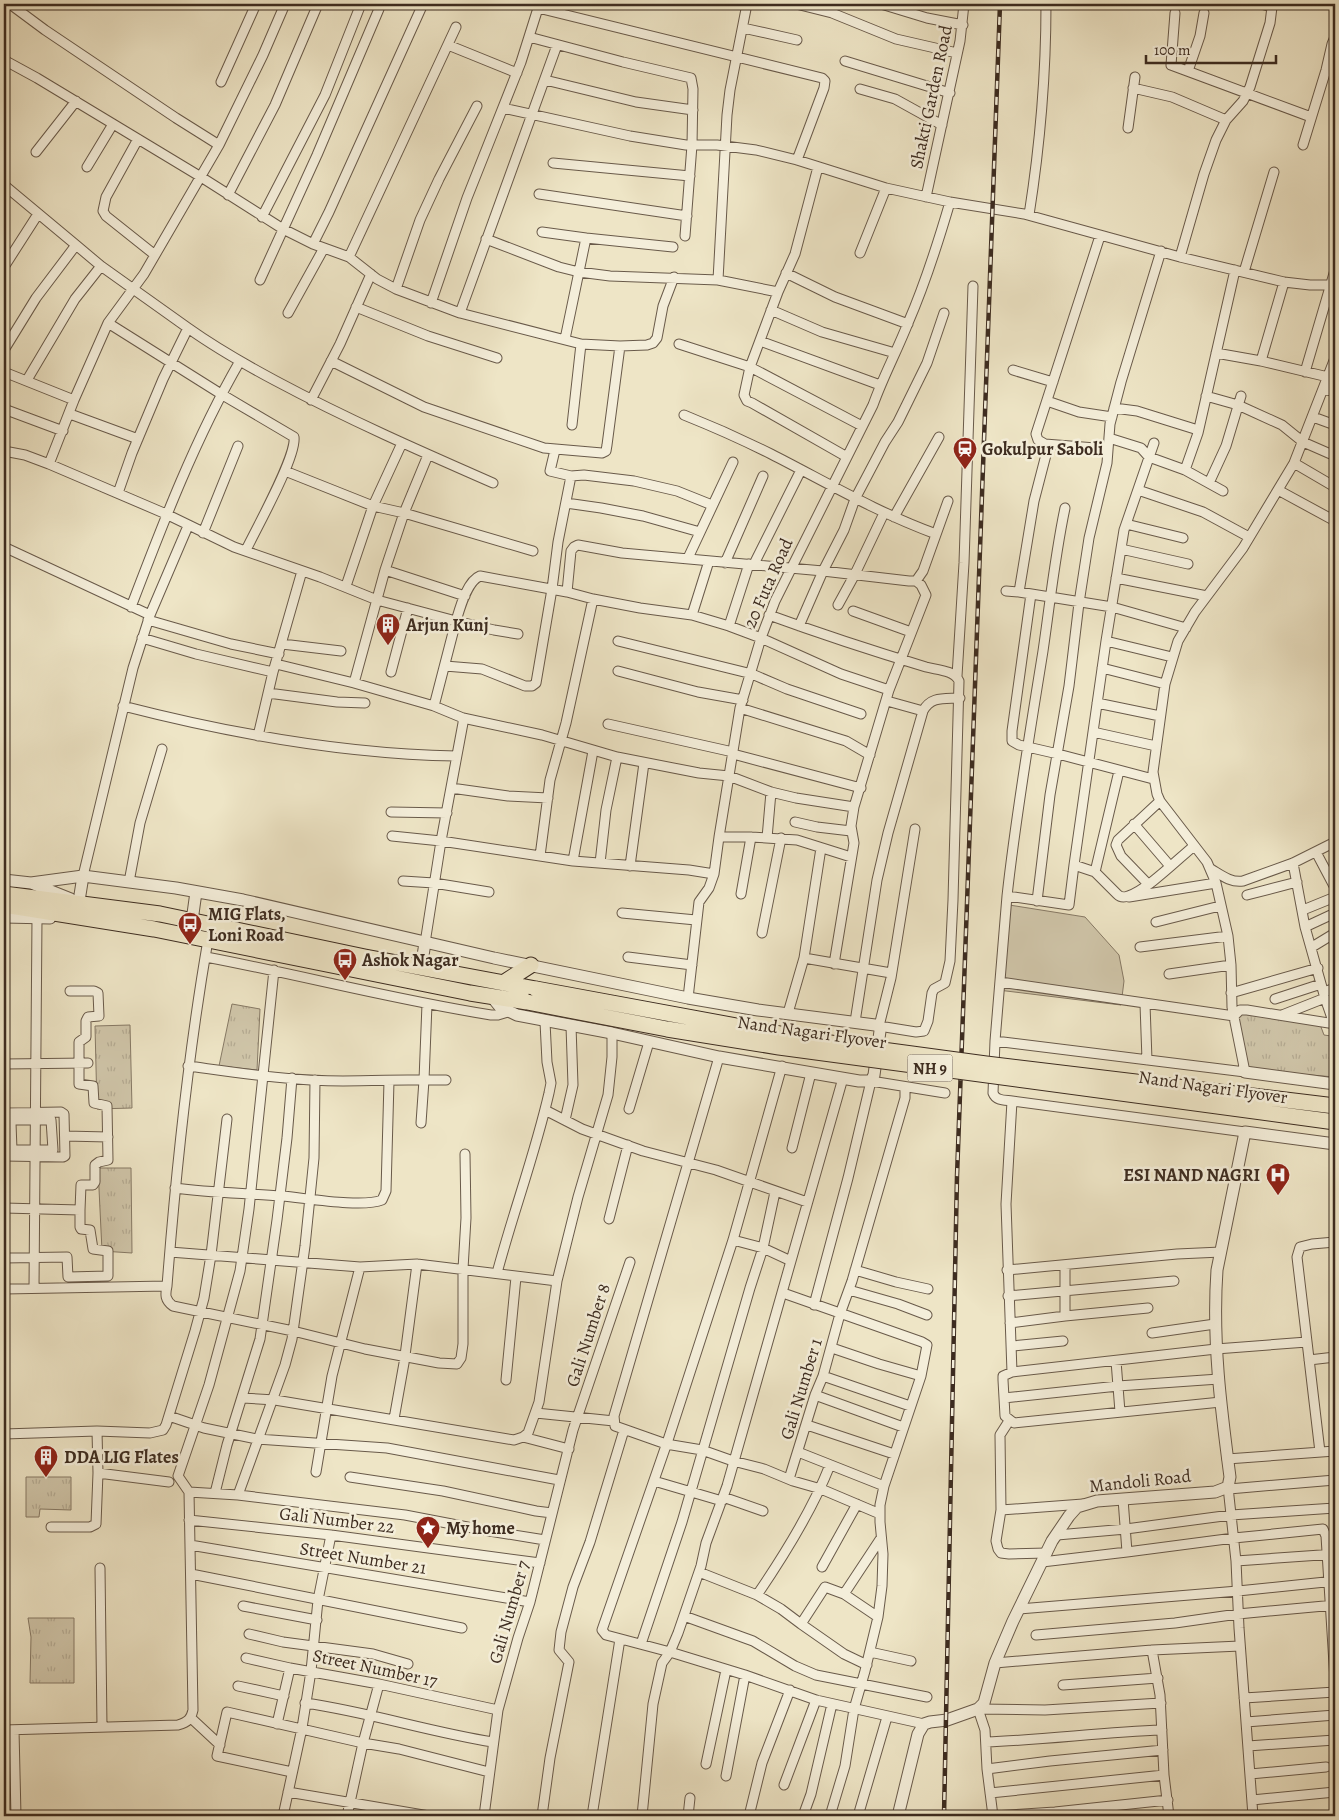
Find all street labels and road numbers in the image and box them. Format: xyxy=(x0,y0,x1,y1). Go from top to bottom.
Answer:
street label: Shakti Garden Road xyxy=(904,23,958,171)
street label: 20 Futa Road xyxy=(738,534,799,632)
street label: Nand Nagari Flyover xyxy=(736,1010,888,1054)
road number: NH 9 xyxy=(908,1054,952,1082)
street label: Nand Nagari Flyover xyxy=(1137,1065,1289,1109)
street label: Gali Number 8 xyxy=(560,1280,616,1390)
street label: Gali Number 1 xyxy=(774,1335,828,1443)
street label: Mandoli Road xyxy=(1088,1464,1193,1498)
street label: Gali Number 22 xyxy=(278,1501,396,1539)
street label: Street Number 21 xyxy=(298,1536,428,1580)
street label: Gali Number 7 xyxy=(483,1557,535,1666)
street label: Street Number 17 xyxy=(310,1643,440,1693)

